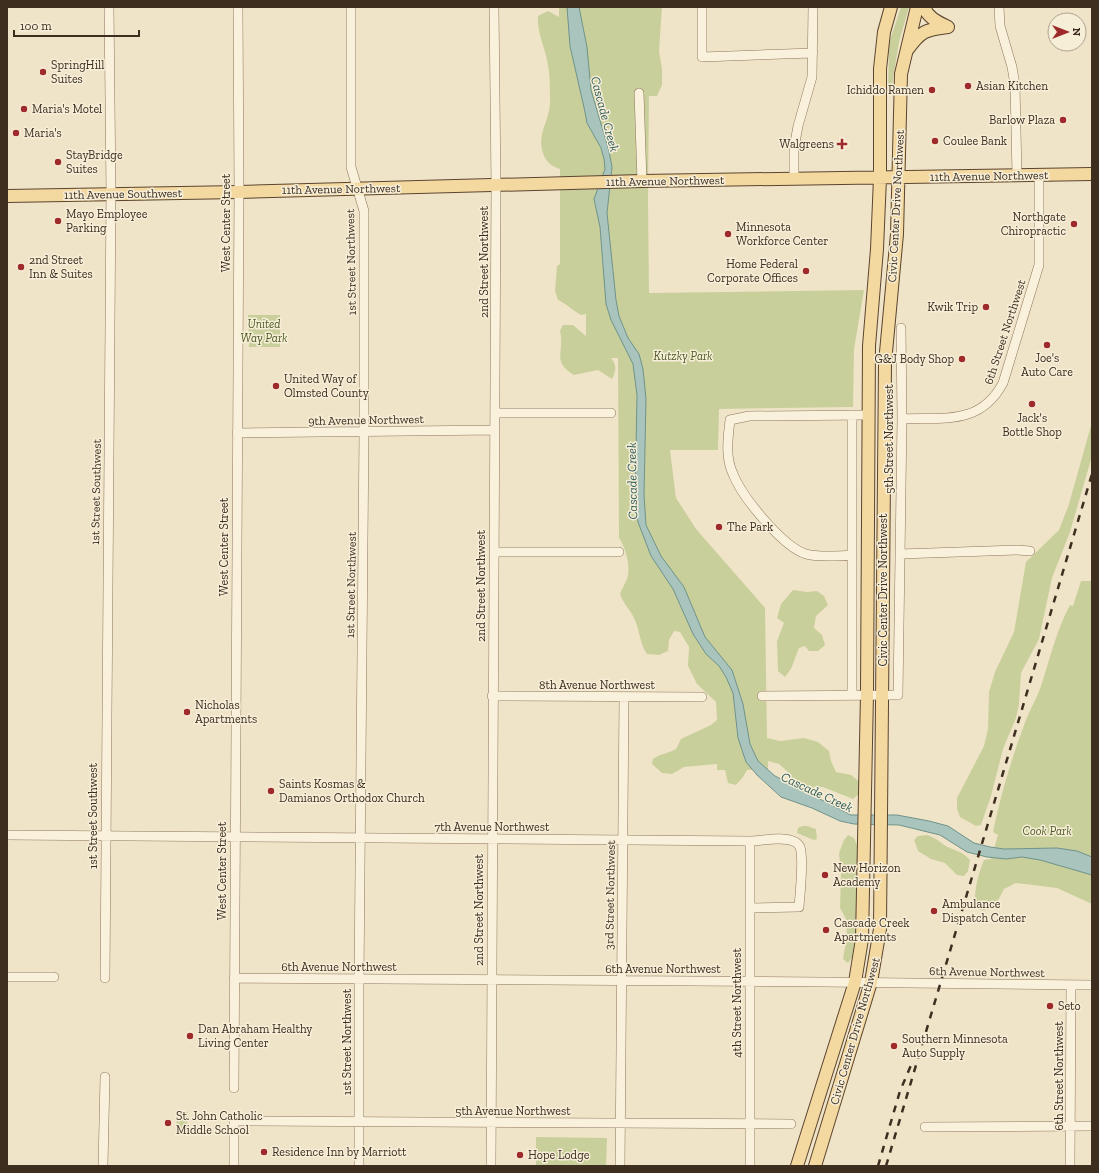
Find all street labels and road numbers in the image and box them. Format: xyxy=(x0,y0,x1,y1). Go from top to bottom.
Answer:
street label: Civic Center Drive Northwest xyxy=(885,129,907,283)
street label: 11th Avenue Northwest xyxy=(930,168,1049,184)
street label: West Center Street xyxy=(219,173,233,272)
street label: 11th Avenue Northwest xyxy=(606,173,725,189)
street label: 11th Avenue Northwest xyxy=(282,181,401,197)
street label: 11th Avenue Southwest xyxy=(64,186,183,202)
street label: 2nd Street Northwest xyxy=(477,206,491,318)
street label: 1st Street Northwest xyxy=(343,208,359,315)
street label: 6th Street Northwest xyxy=(981,277,1029,386)
street label: 5th Street Northwest xyxy=(882,384,896,494)
street label: 9th Avenue Northwest xyxy=(308,412,424,428)
street label: 1st Street Southwest xyxy=(88,438,104,545)
street label: West Center Street xyxy=(217,497,231,596)
street label: Civic Center Drive Northwest xyxy=(876,513,890,666)
street label: 2nd Street Northwest xyxy=(474,530,488,642)
street label: 1st Street Northwest xyxy=(343,531,359,638)
street label: 8th Avenue Northwest xyxy=(539,678,655,692)
street label: 1st Street Southwest xyxy=(86,762,100,869)
street label: 7th Avenue Northwest xyxy=(435,820,550,834)
street label: West Center Street xyxy=(215,821,229,920)
street label: 3rd Street Northwest xyxy=(602,839,618,950)
street label: 2nd Street Northwest xyxy=(472,854,486,966)
street label: 4th Street Northwest xyxy=(730,948,744,1058)
street label: Civic Center Drive Northwest xyxy=(827,955,883,1106)
street label: 6th Avenue Northwest xyxy=(281,960,397,974)
street label: 6th Avenue Northwest xyxy=(605,962,721,976)
street label: 6th Avenue Northwest xyxy=(929,964,1045,980)
street label: 1st Street Northwest xyxy=(340,988,354,1095)
street label: 6th Street Northwest xyxy=(1052,1021,1066,1131)
street label: 5th Avenue Northwest xyxy=(455,1104,571,1118)

